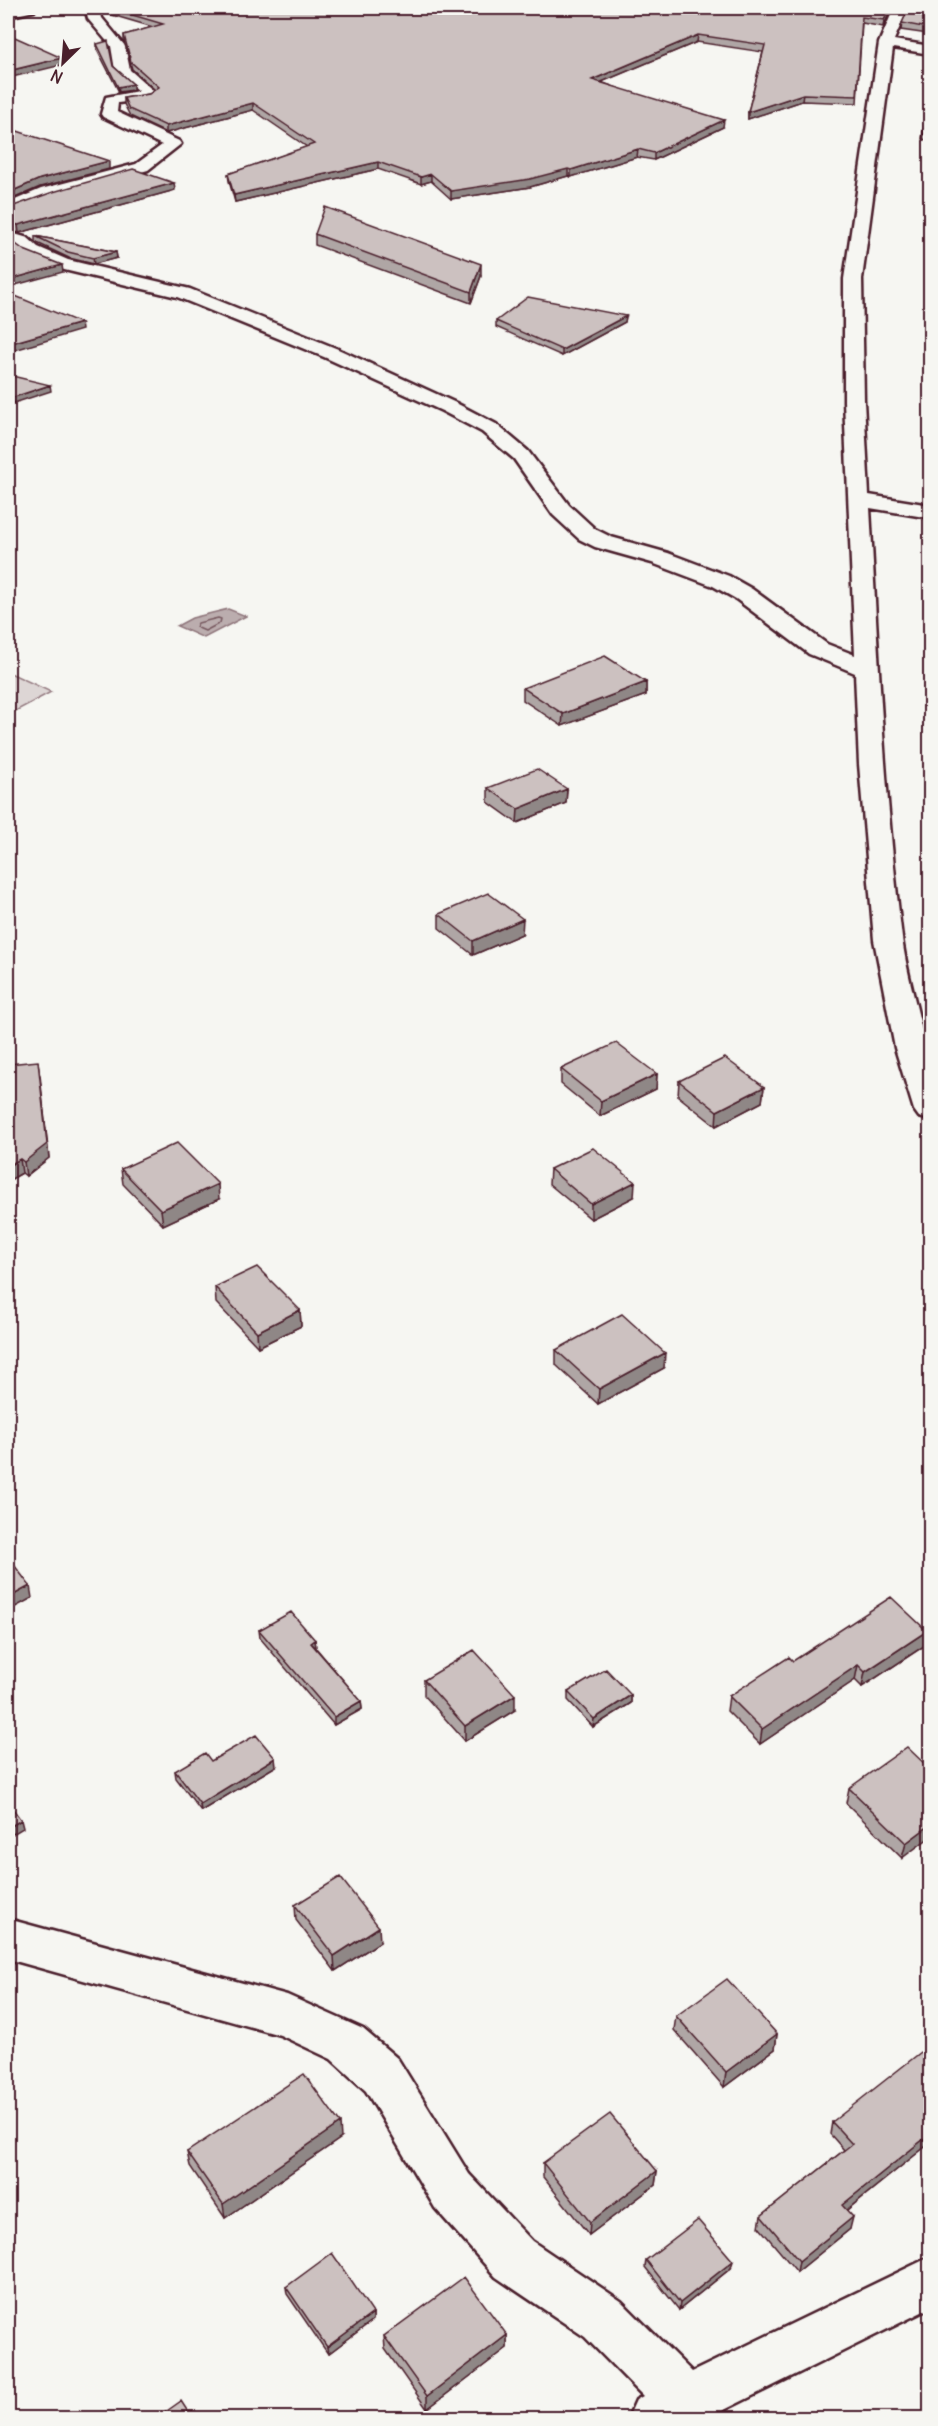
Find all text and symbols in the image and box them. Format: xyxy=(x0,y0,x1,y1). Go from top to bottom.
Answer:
north arrow xyxy=(33,33,93,93)
text: N xyxy=(47,65,66,88)

